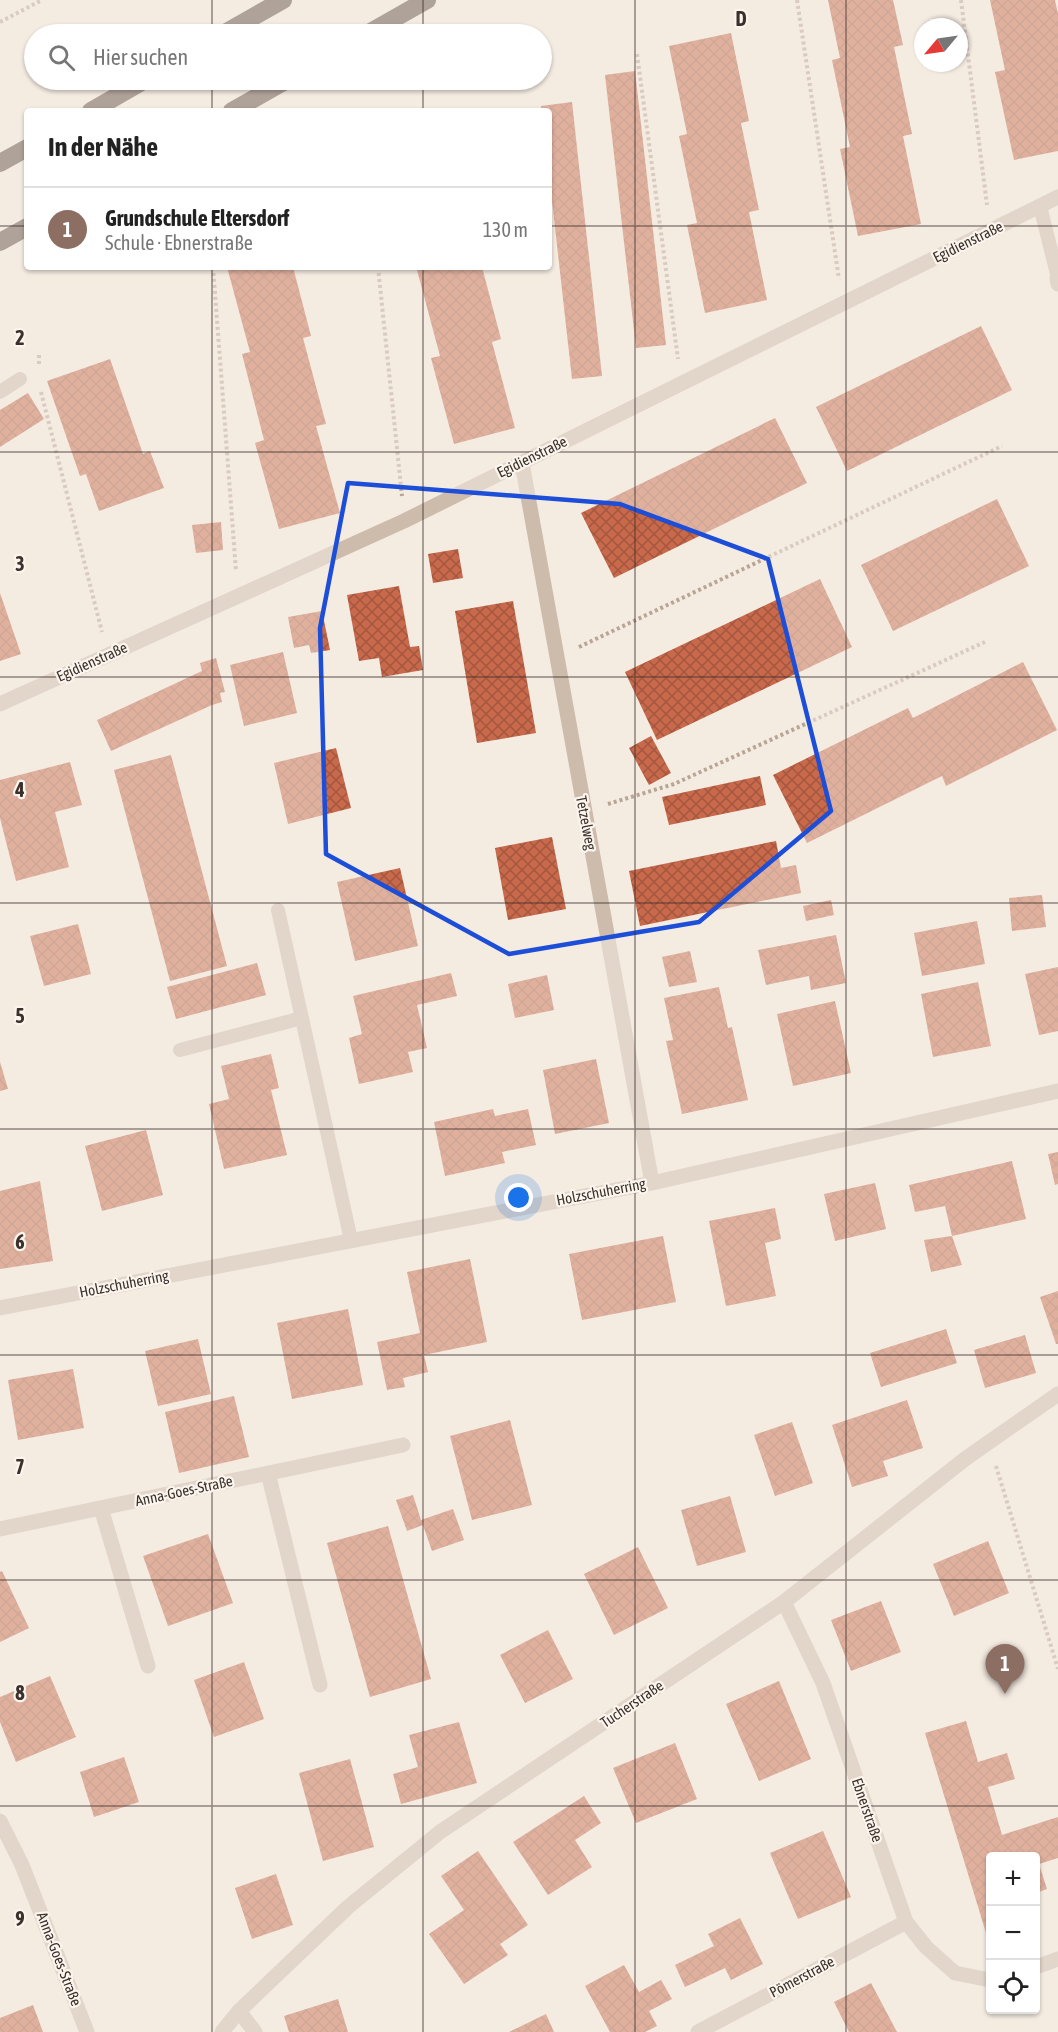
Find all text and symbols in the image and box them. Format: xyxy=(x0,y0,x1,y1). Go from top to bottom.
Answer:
text: D xyxy=(735,7,747,30)
north arrow xyxy=(914,18,968,72)
search box xyxy=(24,24,552,90)
icon: search xyxy=(45,41,78,74)
text: Hier suchen xyxy=(93,44,188,70)
text: In der Nähe xyxy=(48,132,158,162)
text: Grundschule Eltersdorf xyxy=(105,205,289,231)
street label: Egidienstraße xyxy=(930,217,1006,266)
text: 1 xyxy=(63,218,72,241)
text: 130 m xyxy=(483,218,528,241)
text: Schule · Ebnerstraße xyxy=(105,231,253,254)
text: 2 xyxy=(15,326,25,349)
street label: Egidienstraße xyxy=(494,432,570,481)
text: 3 xyxy=(15,552,25,575)
street label: Egidienstraße xyxy=(54,638,130,685)
text: 4 xyxy=(14,778,25,801)
street label: Tetzelweg xyxy=(573,794,600,852)
text: 5 xyxy=(15,1004,25,1027)
street label: Holzschuherring xyxy=(555,1174,648,1208)
your location xyxy=(504,1183,533,1212)
text: 6 xyxy=(15,1230,25,1253)
street label: Holzschuherring xyxy=(78,1266,171,1300)
text: 7 xyxy=(15,1455,25,1478)
street label: Anna-Goes-Straße xyxy=(134,1472,234,1509)
pin: 1 xyxy=(986,1644,1024,1694)
street label: Tucherstraße xyxy=(597,1676,666,1731)
text: 8 xyxy=(15,1681,25,1704)
street label: Ebnerstraße xyxy=(849,1776,886,1844)
map controls xyxy=(986,1852,1040,2014)
button: + xyxy=(986,1852,1040,1906)
button: − xyxy=(986,1906,1040,1960)
text: 9 xyxy=(15,1907,25,1930)
street label: Anna-Goes-Straße xyxy=(34,1910,85,2008)
street label: Pömerstraße xyxy=(766,1952,837,2001)
button: locate xyxy=(986,1960,1040,2014)

